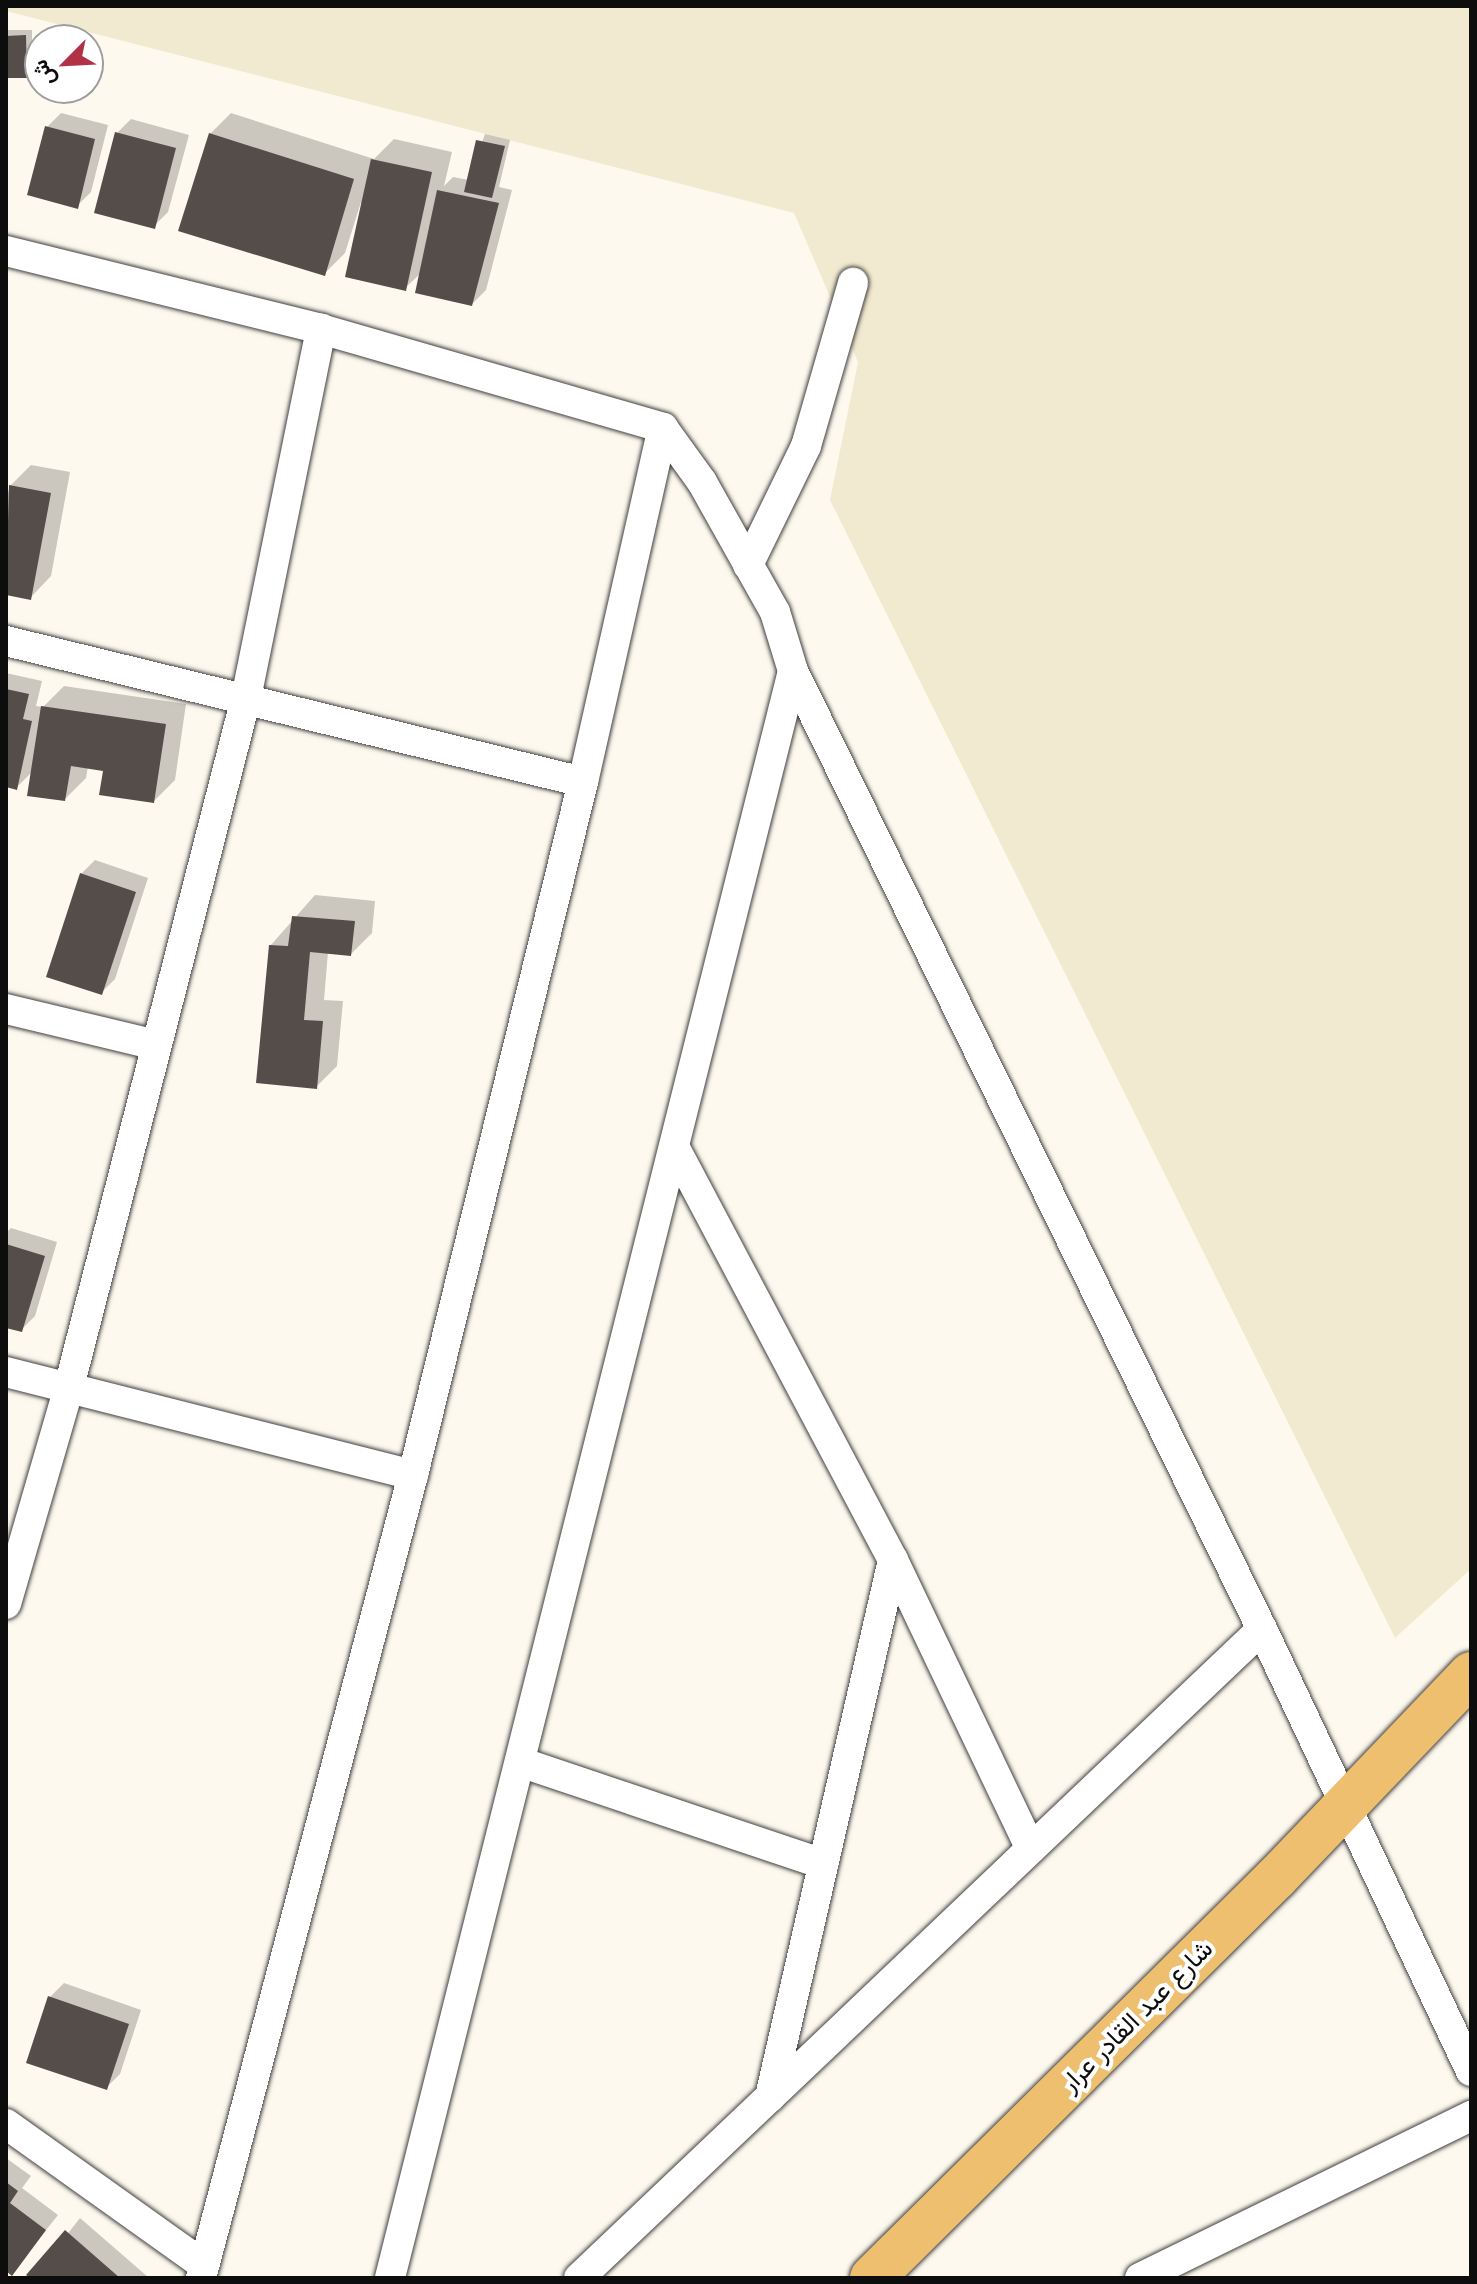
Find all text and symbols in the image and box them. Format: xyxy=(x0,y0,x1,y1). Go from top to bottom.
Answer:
north arrow xyxy=(24,24,104,104)
text: ش xyxy=(26,56,61,91)
street label: شارع عبد القادر عرار xyxy=(1054,1933,1220,2099)

